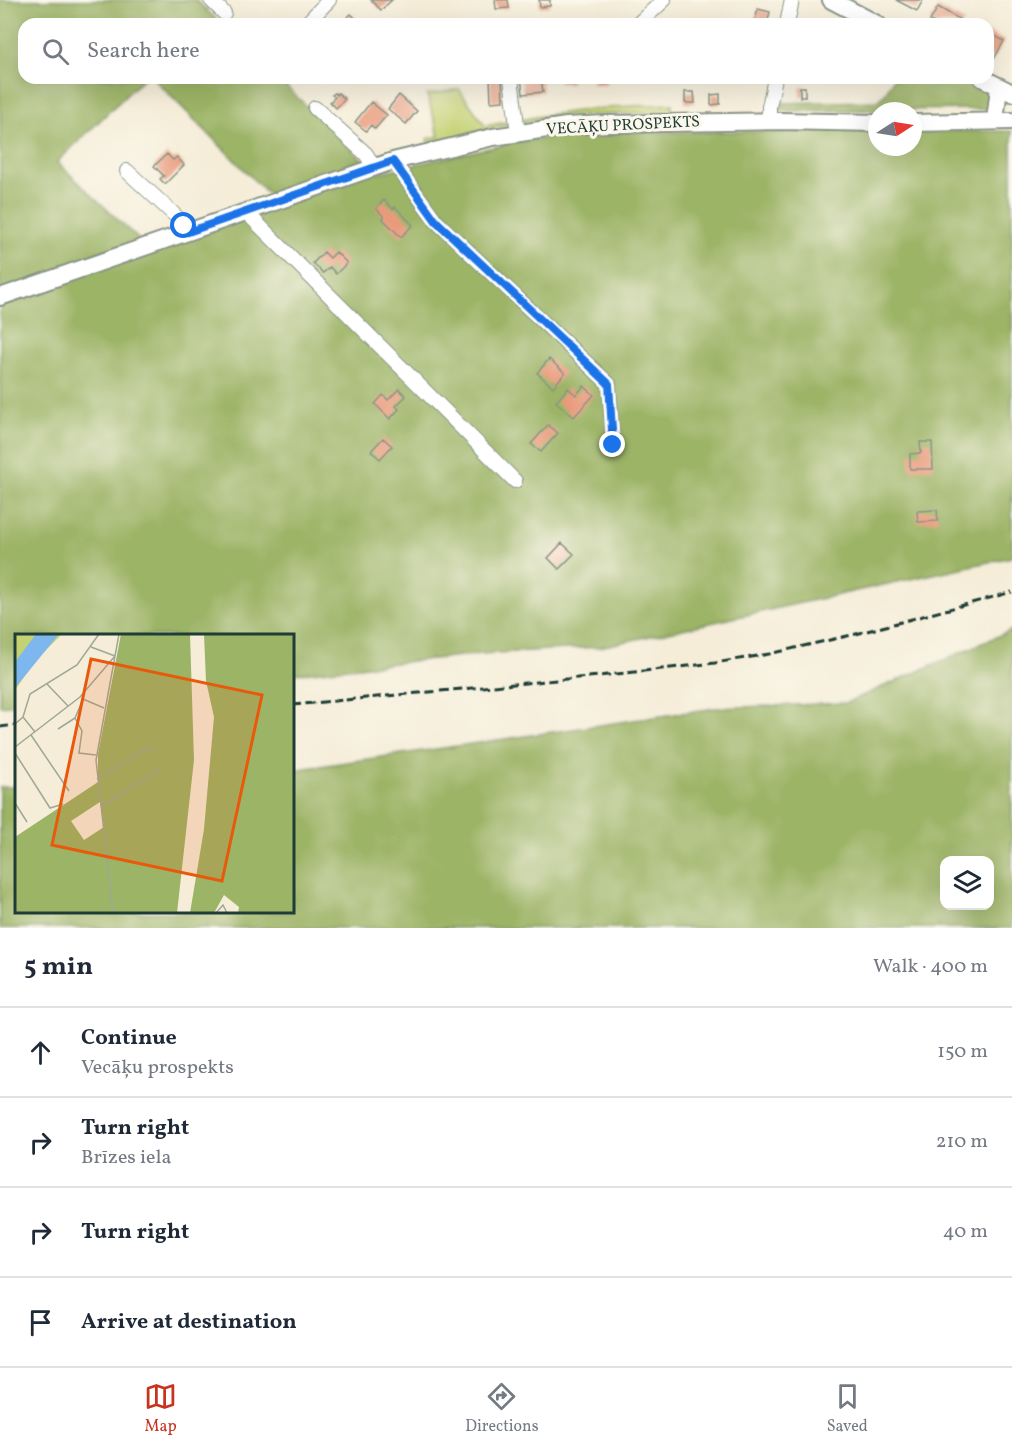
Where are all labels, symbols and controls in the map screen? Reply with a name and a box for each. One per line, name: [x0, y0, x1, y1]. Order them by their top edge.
search box: [18, 18, 994, 84]
icon: search: [39, 35, 72, 68]
text: Search here: [87, 36, 200, 67]
north arrow: [868, 102, 922, 156]
street label: VECĀĶU PROSPEKTS: [545, 111, 701, 141]
route start: [170, 212, 196, 238]
route end: [599, 431, 625, 457]
inset map: [15, 634, 294, 913]
map controls: [940, 856, 994, 910]
button: layers: [940, 856, 994, 910]
text: 5 min: [24, 949, 93, 985]
text: Walk · 400 m: [873, 953, 988, 981]
text: Continue: [81, 1023, 177, 1054]
icon: ahead: [24, 1036, 57, 1069]
text: 150 m: [937, 1038, 988, 1066]
text: Vecāķu prospekts: [81, 1054, 234, 1082]
text: Turn right: [81, 1113, 189, 1144]
icon: right: [24, 1126, 57, 1159]
text: 210 m: [936, 1128, 988, 1156]
text: Brīzes iela: [81, 1144, 171, 1172]
icon: right: [24, 1216, 57, 1249]
text: Turn right: [81, 1217, 189, 1248]
text: 40 m: [943, 1218, 988, 1246]
icon: arrive: [24, 1306, 57, 1339]
text: Arrive at destination: [81, 1307, 297, 1338]
tab: Map: [144, 1380, 177, 1438]
tab: Directions: [465, 1380, 539, 1438]
tab: Saved: [827, 1380, 868, 1438]

